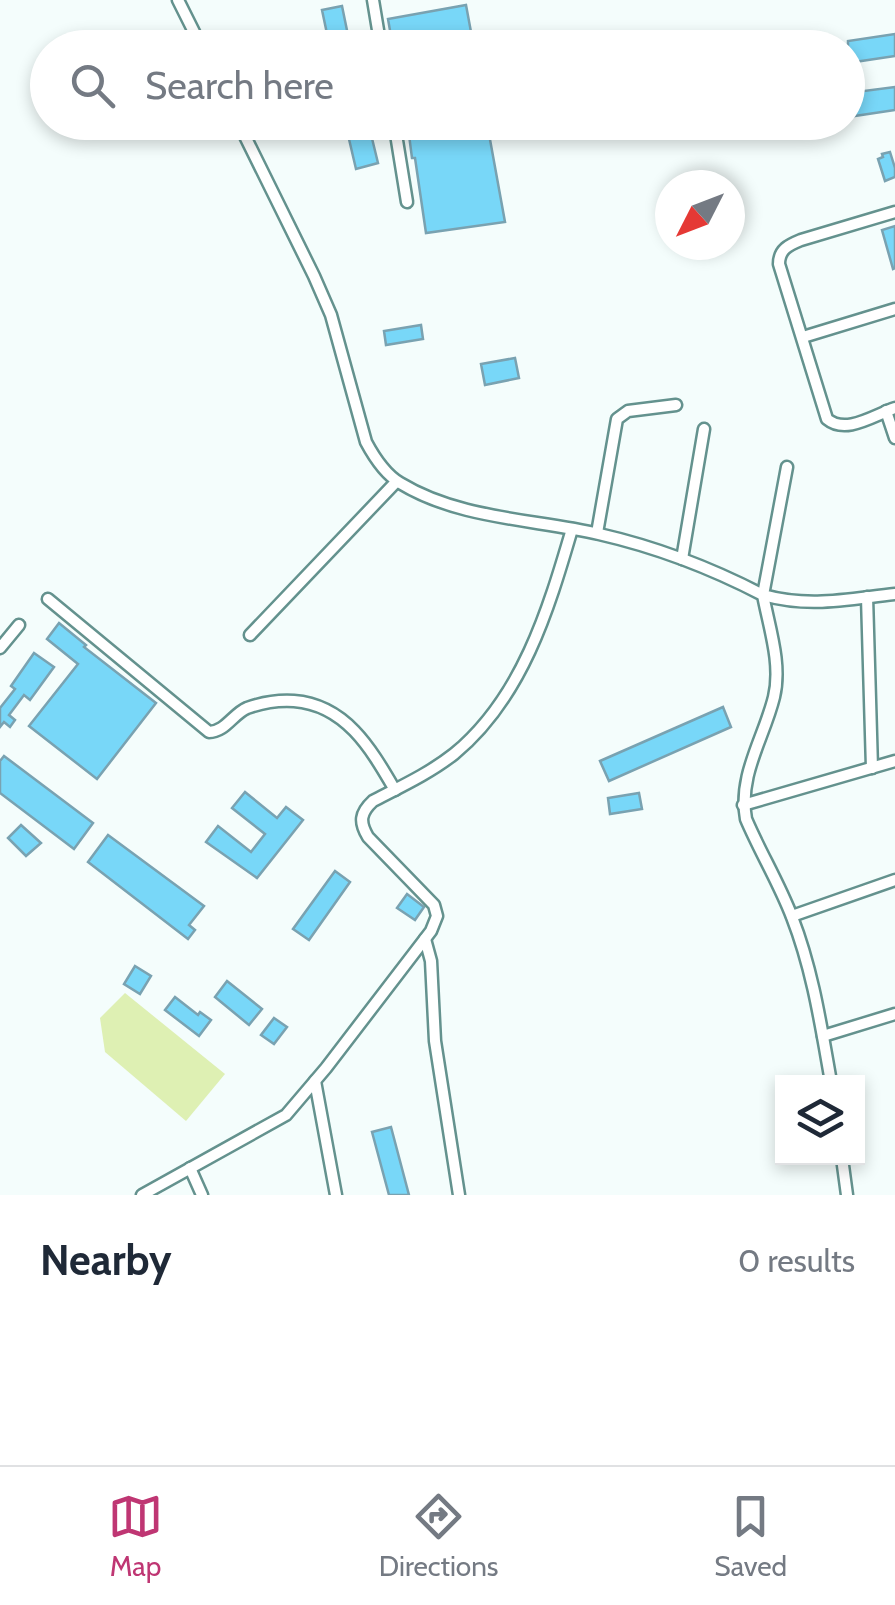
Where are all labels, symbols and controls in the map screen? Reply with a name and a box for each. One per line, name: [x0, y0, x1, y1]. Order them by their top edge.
search box: [30, 30, 865, 140]
icon: search: [65, 58, 120, 113]
text: Search here: [145, 62, 334, 109]
north arrow: [655, 170, 745, 260]
map controls: [775, 1075, 865, 1165]
button: layers: [775, 1075, 865, 1165]
text: Nearby: [40, 1234, 172, 1286]
text: 0 results: [738, 1241, 855, 1280]
tab: Map: [108, 1489, 163, 1583]
tab: Directions: [379, 1489, 498, 1583]
tab: Saved: [714, 1489, 787, 1583]

